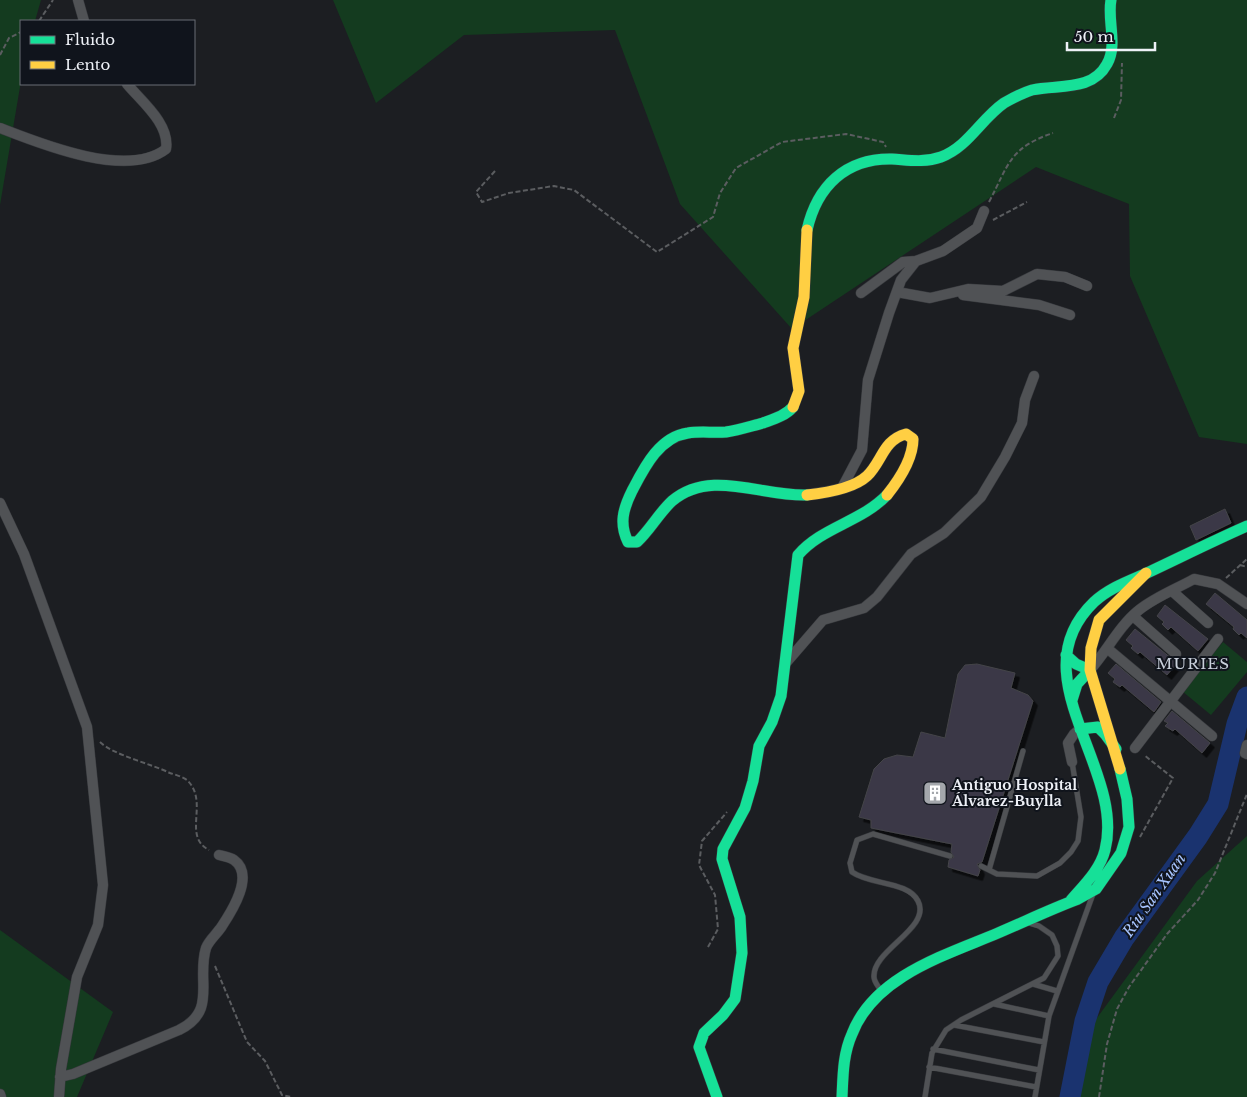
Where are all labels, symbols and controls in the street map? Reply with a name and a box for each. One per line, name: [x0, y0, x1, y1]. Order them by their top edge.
legend: [20, 20, 195, 85]
scale bar: [1067, 20, 1154, 52]
text: 50 m: [1074, 27, 1114, 46]
text: Fluido: [65, 30, 115, 49]
text: Lento: [65, 55, 111, 74]
district label: MURIES: [1156, 654, 1230, 673]
place label: Antiguo Hospital Álvarez-Buylla: [951, 776, 1077, 810]
building icon: Antiguo Hospital Álvarez-Buylla: [922, 780, 948, 806]
water label: Ríu San Xuan: [1118, 850, 1190, 941]

